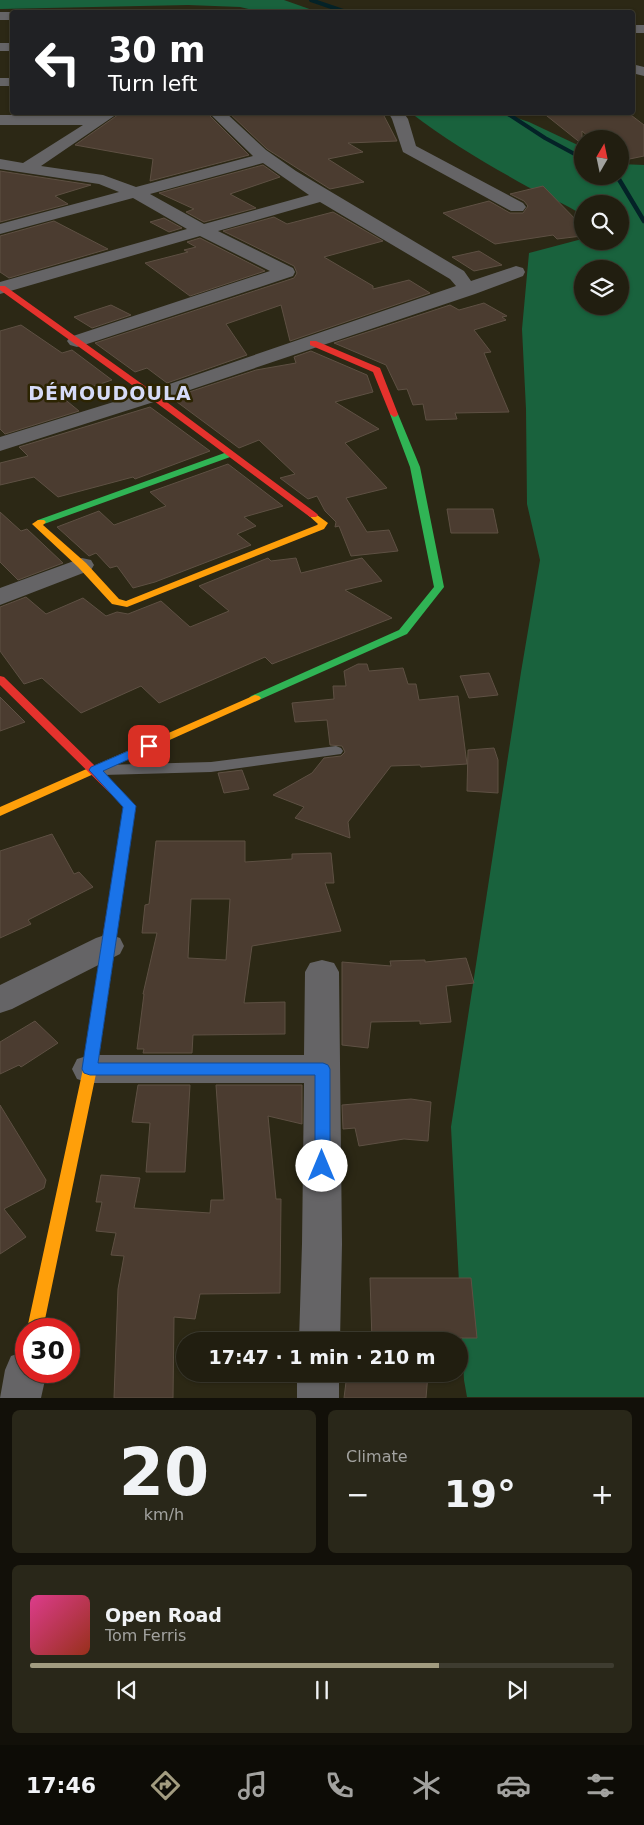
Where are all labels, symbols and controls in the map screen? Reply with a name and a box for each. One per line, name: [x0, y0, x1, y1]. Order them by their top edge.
icon: left: [25, 30, 90, 95]
text: 30 m: [108, 30, 205, 70]
text: Turn left: [108, 71, 197, 96]
north arrow: [574, 130, 629, 185]
map controls: [574, 130, 629, 315]
button: search: [574, 195, 629, 250]
button: layers: [574, 260, 629, 315]
district label: DÉMOUDOULA: [28, 382, 192, 404]
pin: [128, 725, 170, 767]
icon: arrive: [135, 732, 163, 760]
position arrow: [295, 1139, 347, 1191]
speed limit sign: 30: [15, 1318, 80, 1383]
text: 17:47 · 1 min · 210 m: [208, 1346, 436, 1368]
text: 20: [119, 1435, 209, 1510]
text: Climate: [346, 1447, 408, 1466]
text: 19°: [444, 1472, 516, 1516]
text: −: [346, 1478, 369, 1511]
text: +: [591, 1478, 614, 1511]
text: km/h: [144, 1505, 184, 1524]
text: Open Road: [105, 1604, 222, 1626]
text: Tom Ferris: [105, 1626, 186, 1645]
icon: previous: [113, 1676, 141, 1704]
icon: pause: [308, 1676, 336, 1704]
icon: next: [503, 1676, 531, 1704]
icon: directions: [148, 1768, 183, 1803]
icon: music: [235, 1768, 270, 1803]
icon: phone: [322, 1768, 357, 1803]
icon: climate: [409, 1768, 444, 1803]
icon: car: [496, 1768, 531, 1803]
icon: filters: [583, 1768, 618, 1803]
text: 17:46: [26, 1773, 96, 1798]

